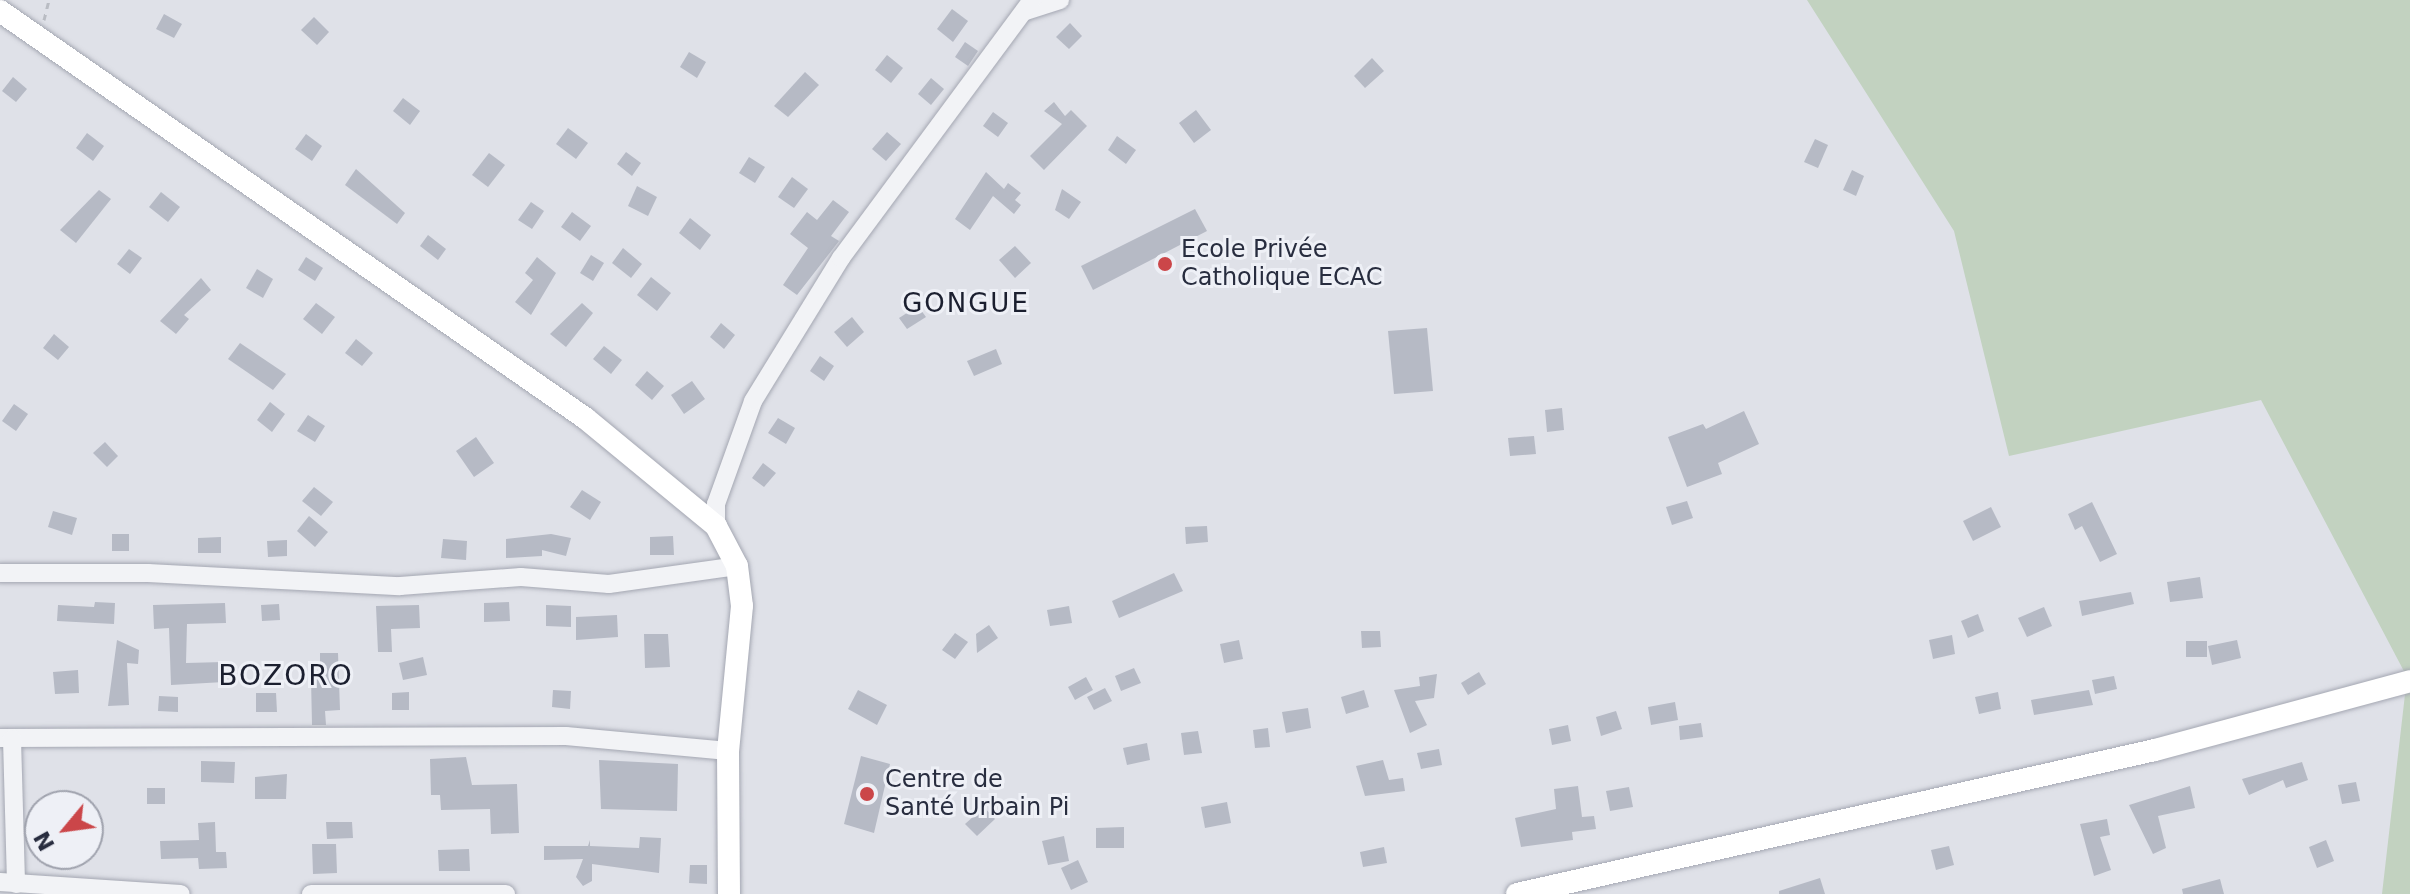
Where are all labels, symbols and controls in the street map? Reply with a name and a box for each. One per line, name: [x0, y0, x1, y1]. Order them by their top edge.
place label: Ecole Privée Catholique ECAC: [1181, 236, 1383, 292]
marker: Ecole Privée Catholique ECAC: [1156, 255, 1174, 273]
district label: GONGUE: [902, 288, 1030, 320]
district label: BOZORO: [218, 659, 354, 693]
place label: Centre de Santé Urbain Pi: [885, 766, 1069, 822]
marker: Centre de Santé Urbain Pi: [856, 783, 878, 805]
north arrow: [24, 790, 104, 870]
text: N: [29, 827, 60, 855]

